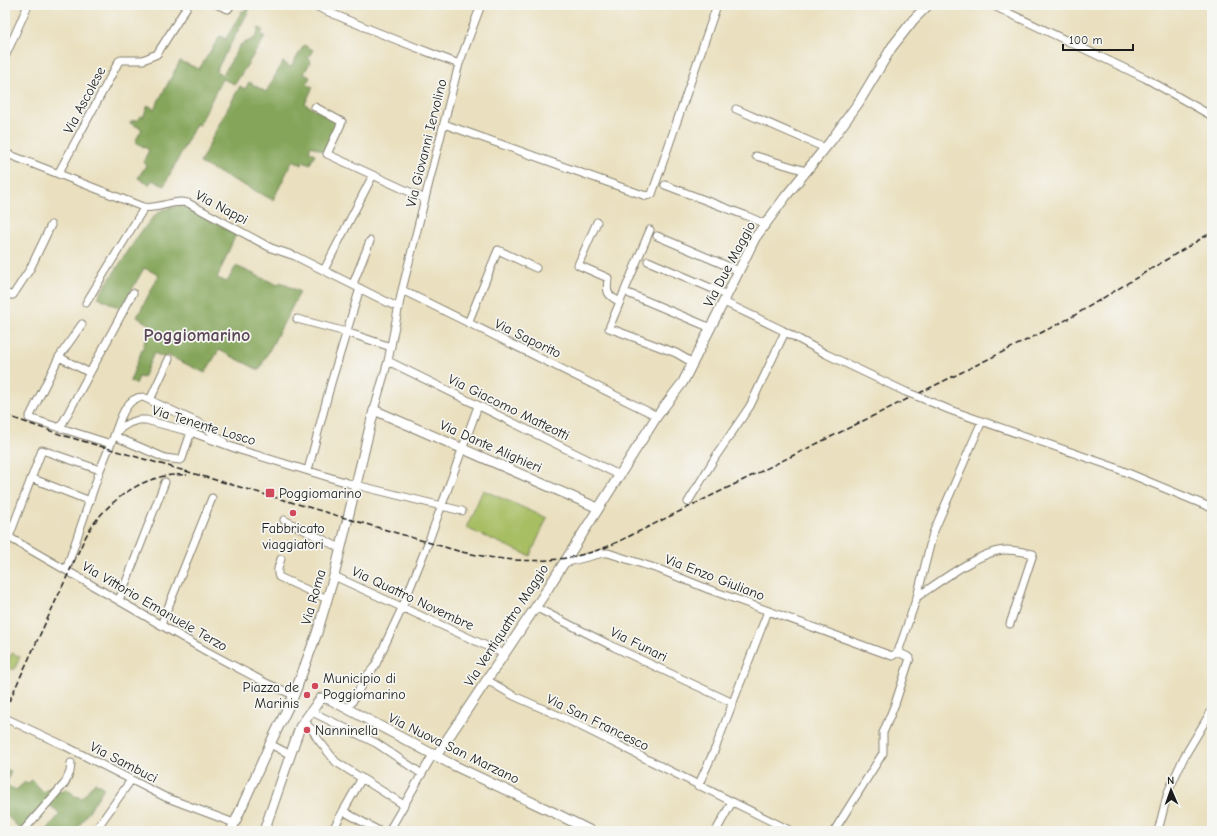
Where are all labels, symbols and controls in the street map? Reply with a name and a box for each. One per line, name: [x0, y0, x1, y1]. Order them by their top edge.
scale bar: [1063, 26, 1133, 52]
text: 100 m: [1069, 33, 1102, 47]
street label: Via Ascolese: [60, 64, 109, 137]
street label: Via Giovanni Iervolino: [402, 77, 451, 209]
street label: Via Nappi: [193, 187, 251, 228]
street label: Via Due Maggio: [700, 218, 759, 310]
street label: Via Saporito: [492, 315, 564, 362]
district label: Poggiomarino: [144, 325, 250, 346]
street label: Via Giacomo Matteotti: [445, 371, 572, 444]
street label: Via Tenente Losco: [150, 402, 258, 449]
street label: Via Dante Alighieri: [437, 416, 544, 477]
place label: Poggiomarino: [279, 485, 362, 502]
marker: Poggiomarino: [264, 487, 276, 499]
marker: Fabbricato viaggiatori: [288, 508, 298, 518]
place label: Fabbricato viaggiatori: [261, 520, 325, 553]
street label: Via Enzo Giuliano: [662, 551, 767, 604]
street label: Via Vittorio Emanuele Terzo: [79, 558, 230, 655]
street label: Via Ventiquattro Maggio: [460, 561, 552, 690]
street label: Via Quattro Novembre: [349, 563, 477, 634]
street label: Via Roma: [297, 567, 330, 627]
street label: Via Funari: [607, 623, 670, 666]
place label: Municipio di Poggiomarino: [323, 670, 406, 703]
place label: Piazza de Marinis: [243, 679, 299, 712]
marker: Municipio di Poggiomarino: [310, 681, 320, 691]
marker: Piazza de Marinis: [302, 690, 312, 700]
street label: Via San Francesco: [544, 690, 652, 755]
street label: Via Nuova San Marzano: [385, 709, 522, 788]
place label: Nanninella: [315, 722, 378, 739]
marker: Nanninella: [302, 725, 312, 735]
street label: Via Sambuci: [87, 738, 160, 787]
north arrow: [1151, 770, 1191, 810]
text: N: [1167, 774, 1174, 787]

